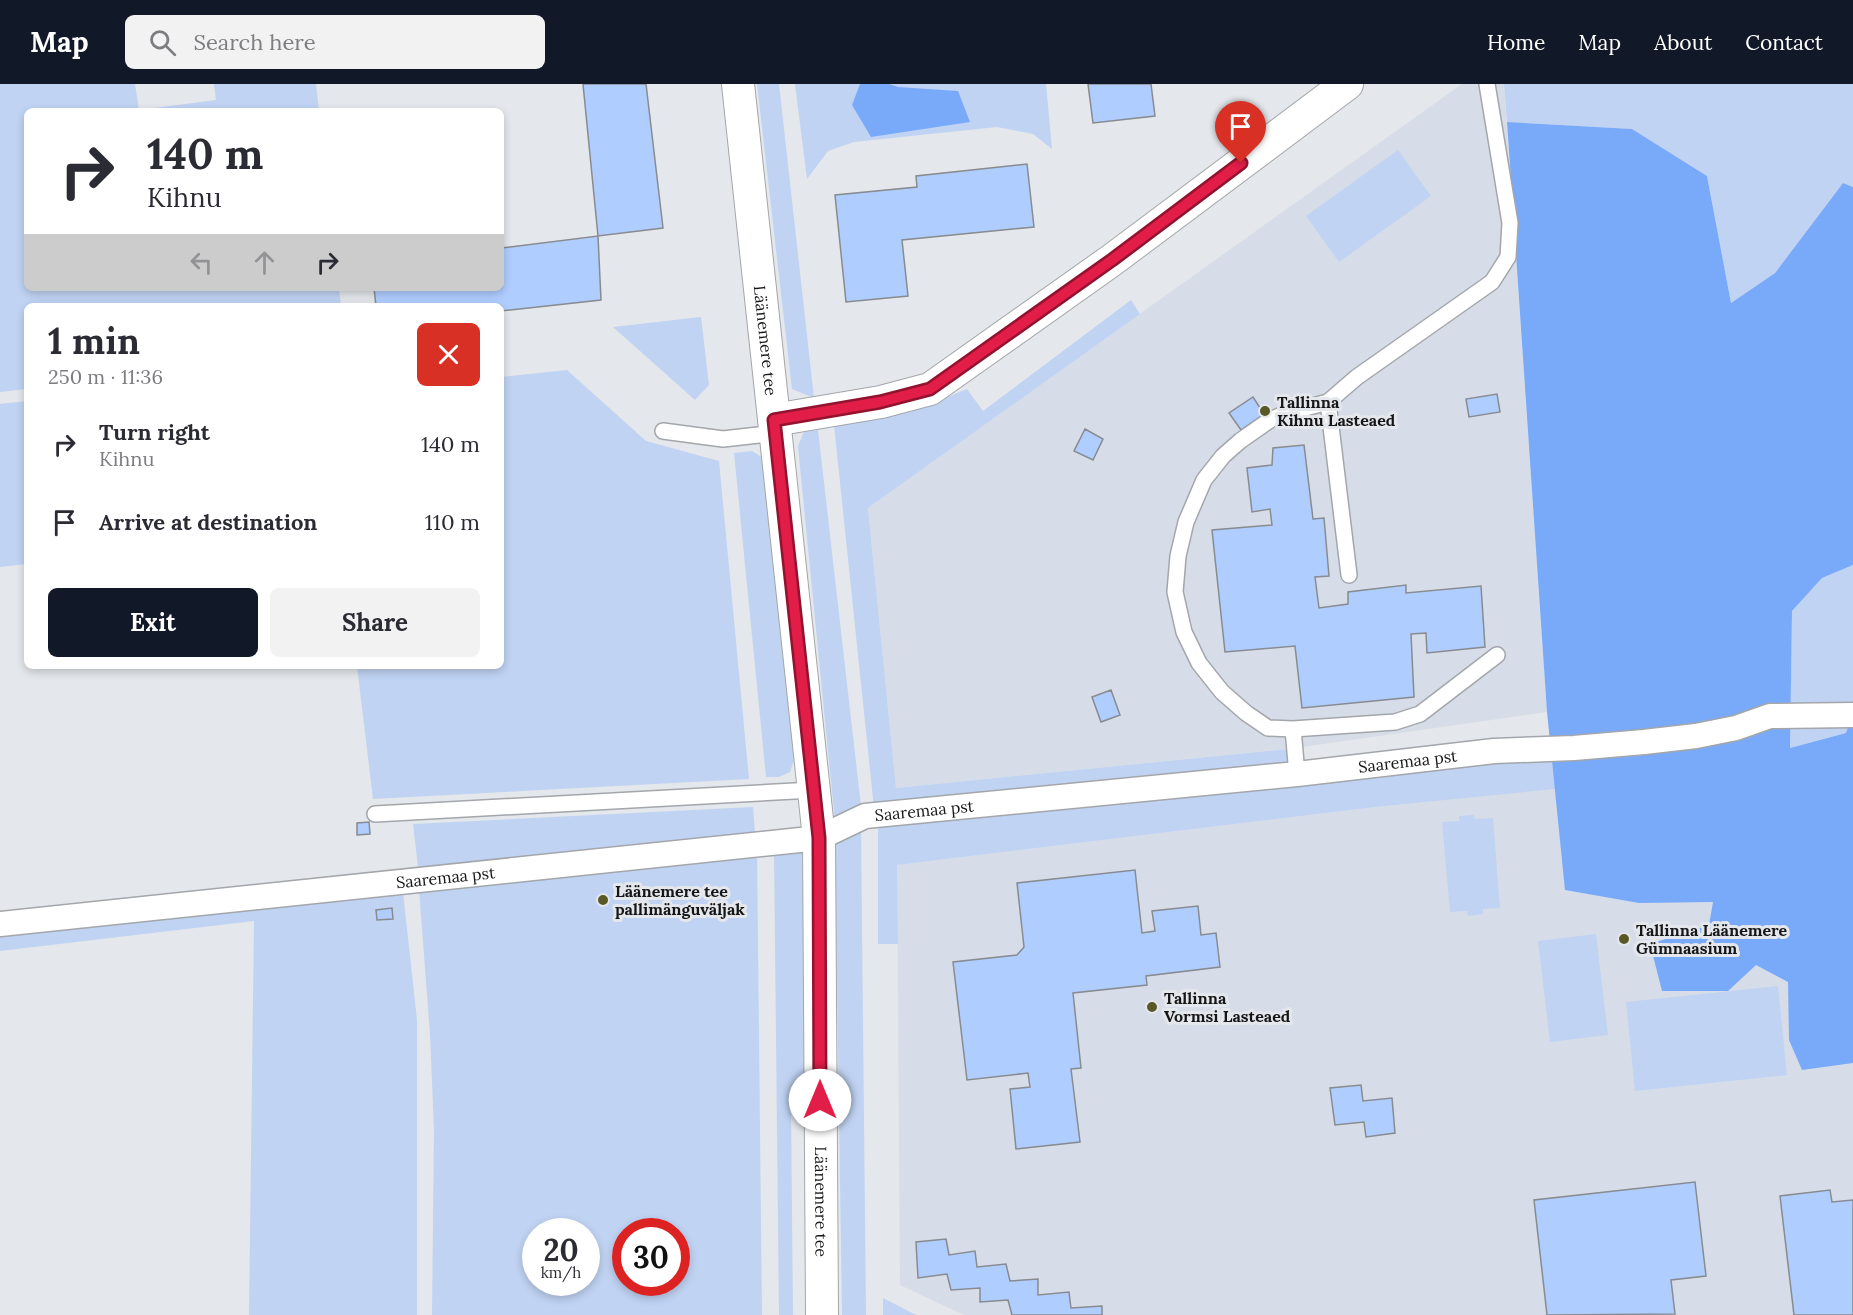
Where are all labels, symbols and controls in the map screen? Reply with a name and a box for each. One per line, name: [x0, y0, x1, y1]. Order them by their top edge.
search box: [125, 15, 545, 69]
text: Map: [30, 24, 89, 60]
icon: search: [146, 26, 179, 59]
text: Search here: [194, 28, 316, 56]
text: Home: [1487, 29, 1545, 56]
text: Map: [1578, 29, 1621, 56]
text: About: [1654, 29, 1712, 56]
text: Contact: [1745, 29, 1823, 56]
pin: [1215, 101, 1266, 163]
icon: arrive: [1224, 110, 1257, 143]
text: 140 m: [147, 127, 263, 181]
icon: right: [48, 132, 126, 210]
text: Kihnu: [147, 180, 222, 214]
icon: left: [185, 246, 218, 279]
icon: ahead: [248, 246, 281, 279]
icon: right: [311, 246, 344, 279]
street label: Läänemere tee: [750, 284, 781, 397]
text: 1 min: [48, 318, 140, 364]
button: close: [417, 323, 480, 386]
text: 250 m · 11:36: [48, 364, 163, 389]
place label: Tallinna Kihnu Lasteaed: [1277, 392, 1396, 430]
marker: Tallinna Kihnu Lasteaed: [1258, 404, 1272, 418]
text: Turn right: [99, 418, 210, 446]
icon: right: [48, 428, 81, 461]
text: 140 m: [421, 430, 480, 458]
text: Kihnu: [99, 446, 154, 471]
icon: arrive: [48, 506, 81, 539]
text: Arrive at destination: [99, 508, 317, 536]
text: 110 m: [425, 508, 480, 536]
button: Exit: [48, 588, 258, 657]
button: Share: [270, 588, 480, 657]
street label: Saaremaa pst: [1357, 745, 1459, 777]
street label: Saaremaa pst: [874, 795, 975, 825]
street label: Saaremaa pst: [395, 862, 497, 892]
place label: Läänemere tee pallimänguväljak: [615, 881, 745, 919]
marker: Läänemere tee pallimänguväljak: [596, 893, 610, 907]
place label: Tallinna Läänemere Gümnaasium: [1636, 920, 1788, 958]
marker: Tallinna Läänemere Gümnaasium: [1617, 932, 1631, 946]
place label: Tallinna Vormsi Lasteaed: [1164, 988, 1291, 1026]
marker: Tallinna Vormsi Lasteaed: [1145, 1000, 1159, 1014]
position arrow: [788, 1068, 852, 1132]
street label: Läänemere tee: [811, 1146, 832, 1257]
speed limit sign: 30: [612, 1218, 690, 1296]
text: 20: [543, 1231, 579, 1269]
text: km/h: [541, 1263, 581, 1282]

